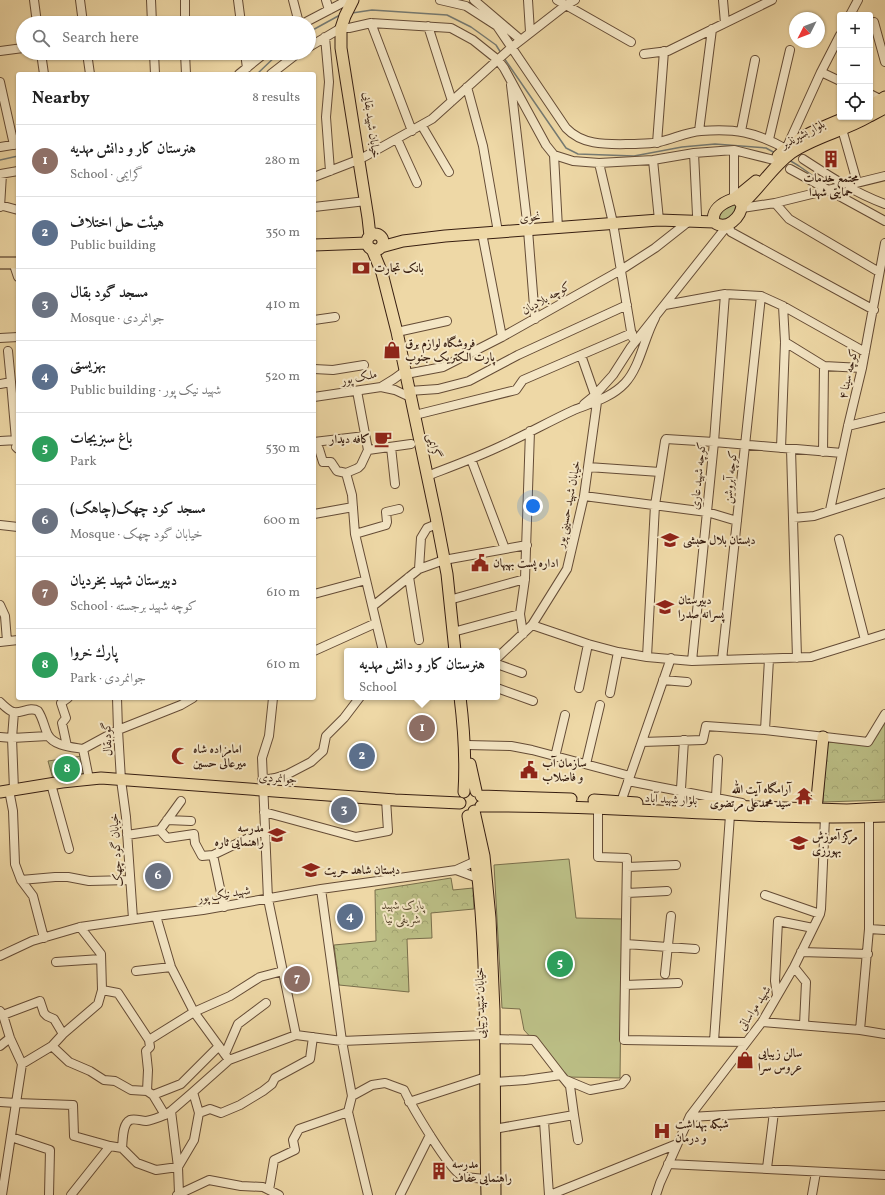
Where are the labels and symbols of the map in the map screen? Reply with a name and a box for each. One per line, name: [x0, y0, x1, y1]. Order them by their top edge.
north arrow: [789, 12, 825, 48]
street label: خیابان شهید بقایی: [358, 91, 384, 159]
street label: بلوار بشیرنذیر: [777, 117, 828, 154]
building icon: مجتمع خدمات حمایتی شهدا: [821, 149, 841, 169]
place label: مجتمع خدمات حمایتی شهدا: [803, 171, 859, 201]
street label: نحوی: [519, 209, 541, 227]
bank icon: بانک تجارت: [351, 258, 371, 278]
place label: بانک تجارت: [374, 261, 424, 277]
street label: کوچه بلادیان: [519, 278, 574, 319]
place label: فروشگاه لوازم برق پارت الکتریک جنوب: [405, 335, 495, 366]
shop icon: فروشگاه لوازم برق پارت الکتریک جنوب: [382, 340, 402, 360]
street label: کوچه سینا ۴: [835, 347, 863, 401]
street label: ملک پور: [339, 367, 379, 390]
cafe icon: کافه دیدار: [373, 429, 393, 449]
place label: کافه دیدار: [328, 432, 370, 448]
street label: گرایمی: [423, 432, 444, 460]
street label: کوچه شهید عاری: [687, 441, 711, 511]
street label: کوچه آبروشن: [719, 449, 742, 505]
street label: خیابان شهید حسینی پور: [553, 459, 585, 550]
your location: [523, 496, 543, 516]
school or university icon: دبستان بلال حبشی: [660, 530, 680, 550]
place label: دبستان بلال حبشی: [683, 533, 756, 549]
public building icon: اداره پست بهبهان: [470, 553, 490, 573]
place label: اداره پست بهبهان: [493, 556, 559, 572]
place label: دبیرستان پسرانه صدرا: [678, 593, 725, 623]
school or university icon: دبیرستان پسرانه صدرا: [655, 597, 675, 617]
pin: 1: [409, 713, 435, 743]
street label: گودبقال: [99, 721, 117, 756]
pin: 2: [349, 741, 375, 771]
place label: امامزاده شاه میرعالی حسین: [193, 742, 247, 772]
mosque icon: امامزاده شاه میرعالی حسین: [170, 746, 190, 766]
pin: 8: [54, 754, 80, 784]
place label: سازمان آب و فاضلاب: [542, 755, 587, 786]
public building icon: سازمان آب و فاضلاب: [519, 760, 539, 780]
street label: جوانمردی: [258, 770, 298, 788]
place label: آرامگاه آیت الله سید محمدعلی مرتضوی: [710, 779, 792, 813]
temple icon: آرامگاه آیت الله سید محمدعلی مرتضوی: [794, 786, 814, 806]
street label: بلوار شهید آباد: [644, 790, 698, 809]
pin: 3: [331, 795, 357, 825]
street label: خیابان گود چهک: [106, 812, 128, 887]
place label: مدرسه راهنمایی ثاره: [214, 821, 264, 851]
school or university icon: مدرسه راهنمایی ثاره: [267, 825, 287, 845]
place label: مرکز آموزش بهورزی: [812, 828, 858, 859]
school or university icon: مرکز آموزش بهورزی: [789, 833, 809, 853]
school or university icon: دبستان شاهد حریت: [301, 860, 321, 880]
pin: 6: [145, 861, 171, 891]
place label: دبستان شاهد حریت: [324, 863, 400, 879]
street label: شهید نیک پور: [196, 883, 252, 907]
park label: پارک شهید شریفی نیا: [382, 898, 426, 928]
pin: 4: [337, 902, 363, 932]
pin: 5: [547, 949, 573, 979]
pin: 7: [284, 964, 310, 994]
street label: خیابان شهید زیبایی: [472, 967, 490, 1039]
street label: شهید مواساتی: [734, 983, 775, 1034]
place label: سالن زیبایی عروس سرا: [757, 1046, 803, 1076]
shop icon: سالن زیبایی عروس سرا: [735, 1050, 755, 1070]
place label: شبکه بهداشت و درمان: [675, 1117, 729, 1147]
hospital icon: شبکه بهداشت و درمان: [652, 1121, 672, 1141]
place label: مدرسه راهنمایی عفاف: [452, 1157, 512, 1187]
building icon: مدرسه راهنمایی عفاف: [429, 1161, 449, 1181]

